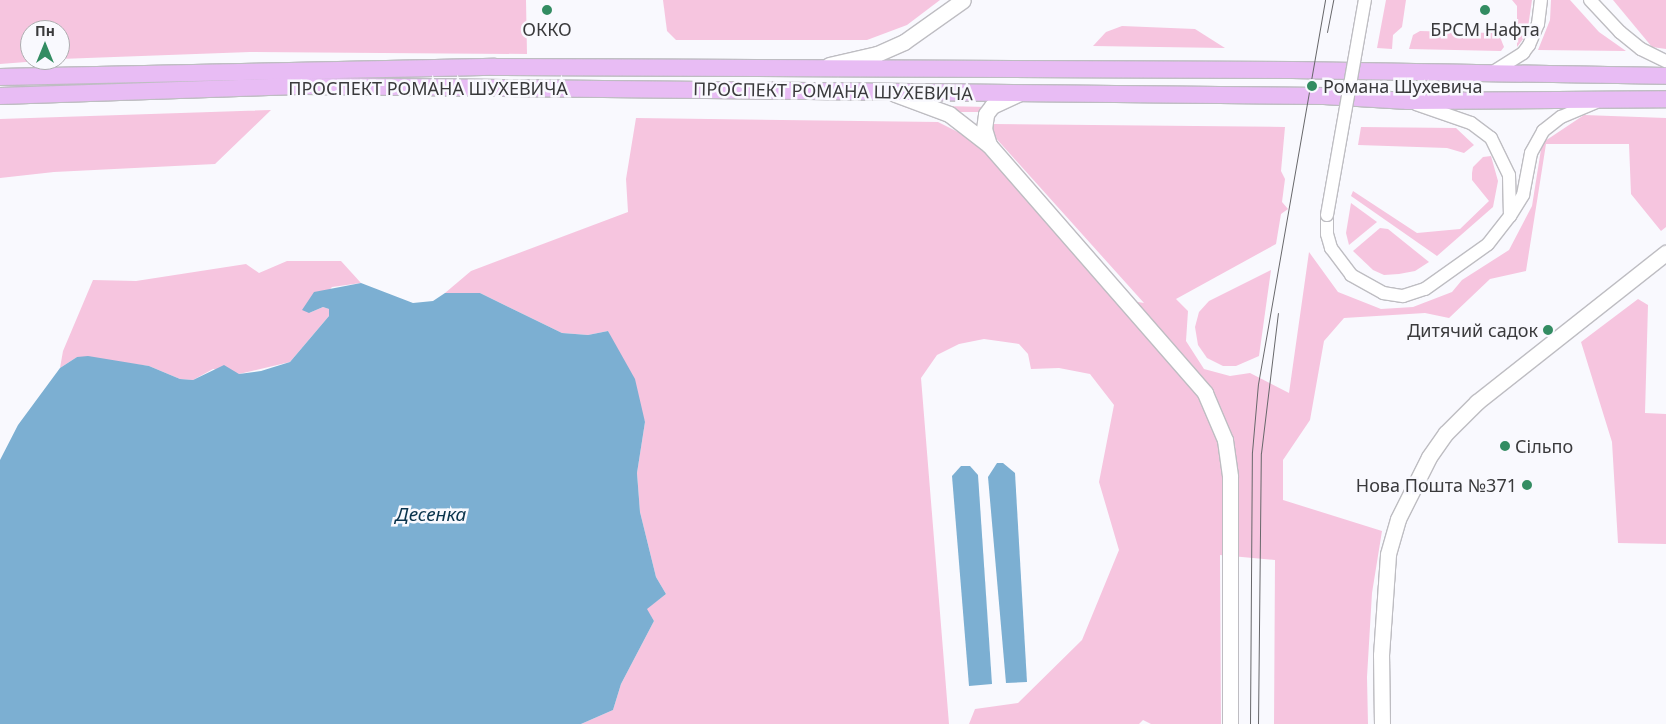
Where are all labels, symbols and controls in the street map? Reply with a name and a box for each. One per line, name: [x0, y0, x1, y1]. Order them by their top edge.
marker: ОККО: [541, 4, 553, 16]
marker: БРСМ Нафта: [1479, 4, 1491, 16]
place label: ОККО: [522, 18, 572, 40]
place label: БРСМ Нафта: [1430, 18, 1540, 40]
north arrow: [20, 20, 70, 70]
text: Пн: [35, 21, 55, 40]
place label: Романа Шухевича: [1323, 75, 1482, 97]
street label: ПРОСПЕКТ РОМАНА ШУХЕВИЧА: [288, 77, 568, 99]
street label: ПРОСПЕКТ РОМАНА ШУХЕВИЧА: [693, 78, 973, 104]
marker: Романа Шухевича: [1305, 79, 1319, 93]
place label: Дитячий садок: [1407, 319, 1538, 341]
marker: Дитячий садок: [1542, 324, 1554, 336]
place label: Сільпо: [1515, 435, 1573, 457]
marker: Сільпо: [1499, 440, 1511, 452]
place label: Нова Пошта №371: [1356, 474, 1517, 496]
marker: Нова Пошта №371: [1521, 479, 1533, 491]
water label: Десенка: [396, 504, 466, 526]

